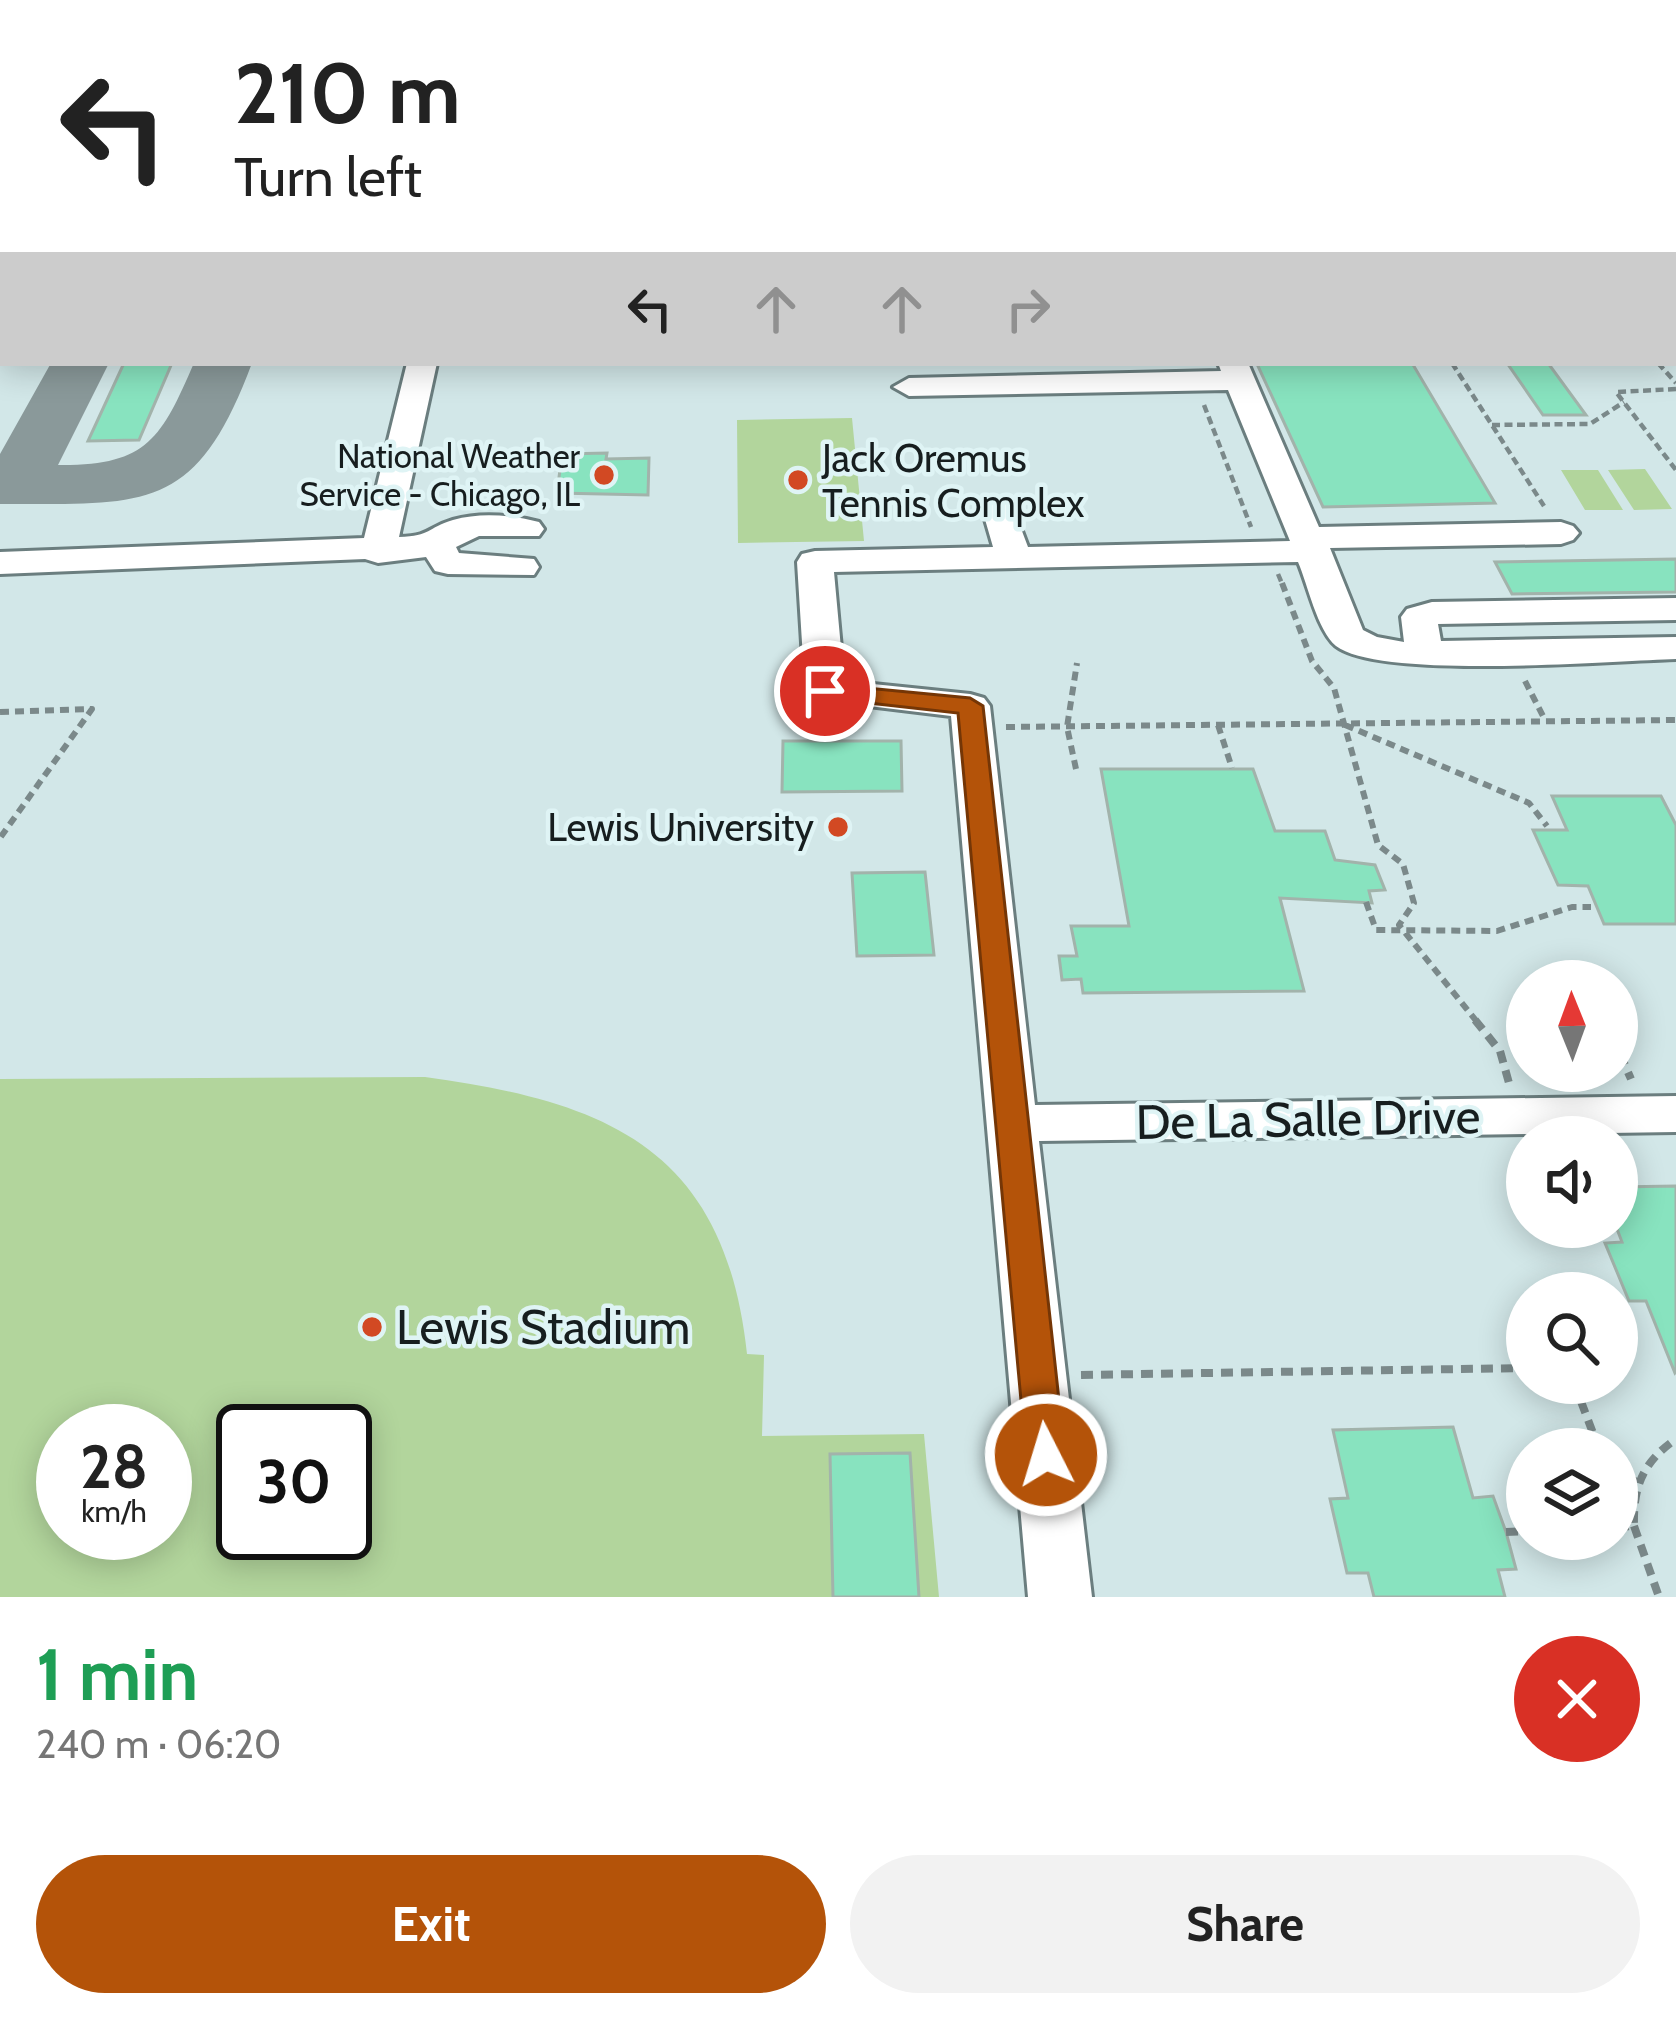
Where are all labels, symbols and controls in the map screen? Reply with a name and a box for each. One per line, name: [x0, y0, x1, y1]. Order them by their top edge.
text: 210 m: [234, 42, 461, 144]
icon: left: [36, 48, 192, 204]
text: Turn left: [234, 144, 422, 210]
icon: left: [617, 276, 683, 342]
icon: ahead: [743, 276, 809, 342]
icon: ahead: [869, 276, 935, 342]
icon: right: [995, 276, 1061, 342]
place label: Jack Oremus Tennis Complex: [821, 434, 1085, 527]
place label: National Weather Service - Chicago, IL: [300, 436, 581, 514]
marker: National Weather Service - Chicago, IL: [591, 462, 617, 488]
marker: Jack Oremus Tennis Complex: [785, 467, 811, 493]
pin: [774, 640, 876, 742]
icon: arrive: [792, 658, 858, 724]
place label: Lewis University: [547, 803, 814, 851]
marker: Lewis University: [825, 814, 851, 840]
north arrow: [1506, 960, 1638, 1092]
map controls: [1506, 960, 1638, 1560]
street label: De La Salle Drive: [1135, 1087, 1481, 1151]
button: sound: [1506, 1116, 1638, 1248]
button: search: [1506, 1272, 1638, 1404]
place label: Lewis Stadium: [396, 1298, 690, 1356]
marker: Lewis Stadium: [359, 1314, 385, 1340]
position arrow: [983, 1392, 1109, 1518]
speed limit sign: 30: [216, 1404, 372, 1560]
button: layers: [1506, 1428, 1638, 1560]
text: 28: [80, 1430, 148, 1503]
text: km/h: [81, 1493, 147, 1530]
text: 1 min: [36, 1631, 198, 1718]
button: close: [1514, 1636, 1640, 1762]
text: 240 m · 06:20: [36, 1720, 281, 1768]
button: Exit: [36, 1855, 826, 1993]
button: Share: [850, 1855, 1640, 1993]

